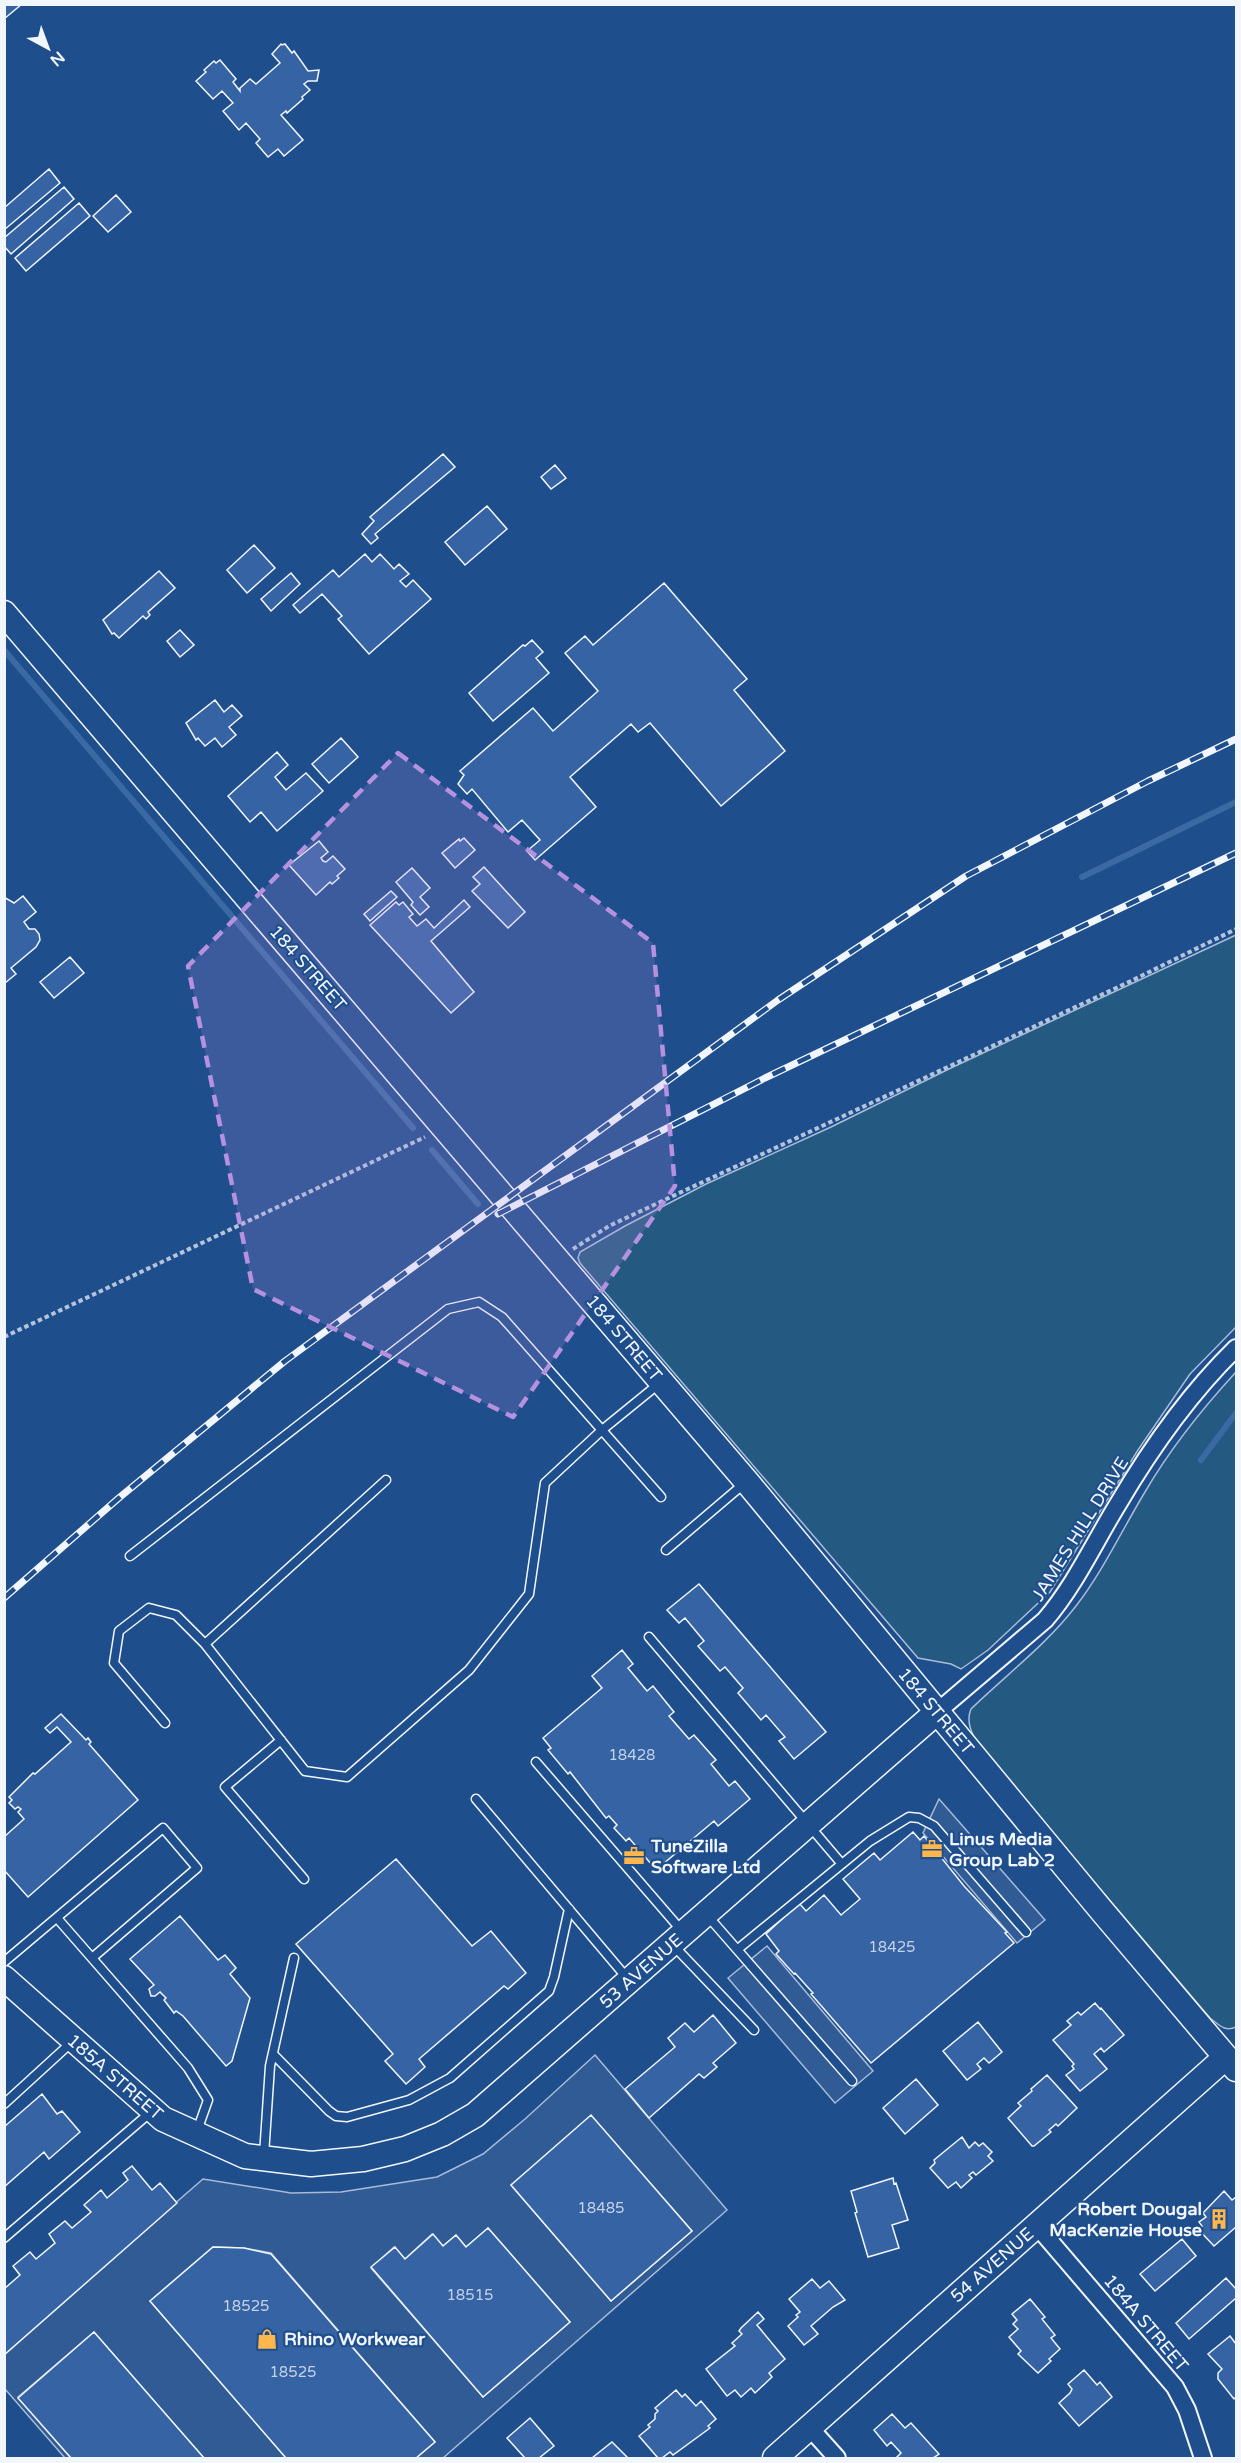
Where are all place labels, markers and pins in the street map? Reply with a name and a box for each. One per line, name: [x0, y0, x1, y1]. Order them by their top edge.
place label: Linus Media Group Lab 2: [949, 1828, 1055, 1871]
place label: TuneZilla Software Ltd: [650, 1835, 761, 1878]
office icon: Linus Media Group Lab 2: [920, 1837, 944, 1861]
office icon: TuneZilla Software Ltd: [622, 1844, 646, 1868]
place label: Robert Dougal MacKenzie House: [1049, 2198, 1202, 2241]
building icon: Robert Dougal MacKenzie House: [1207, 2207, 1231, 2231]
shop icon: Rhino Workwear: [255, 2327, 279, 2351]
place label: Rhino Workwear: [284, 2328, 426, 2350]

